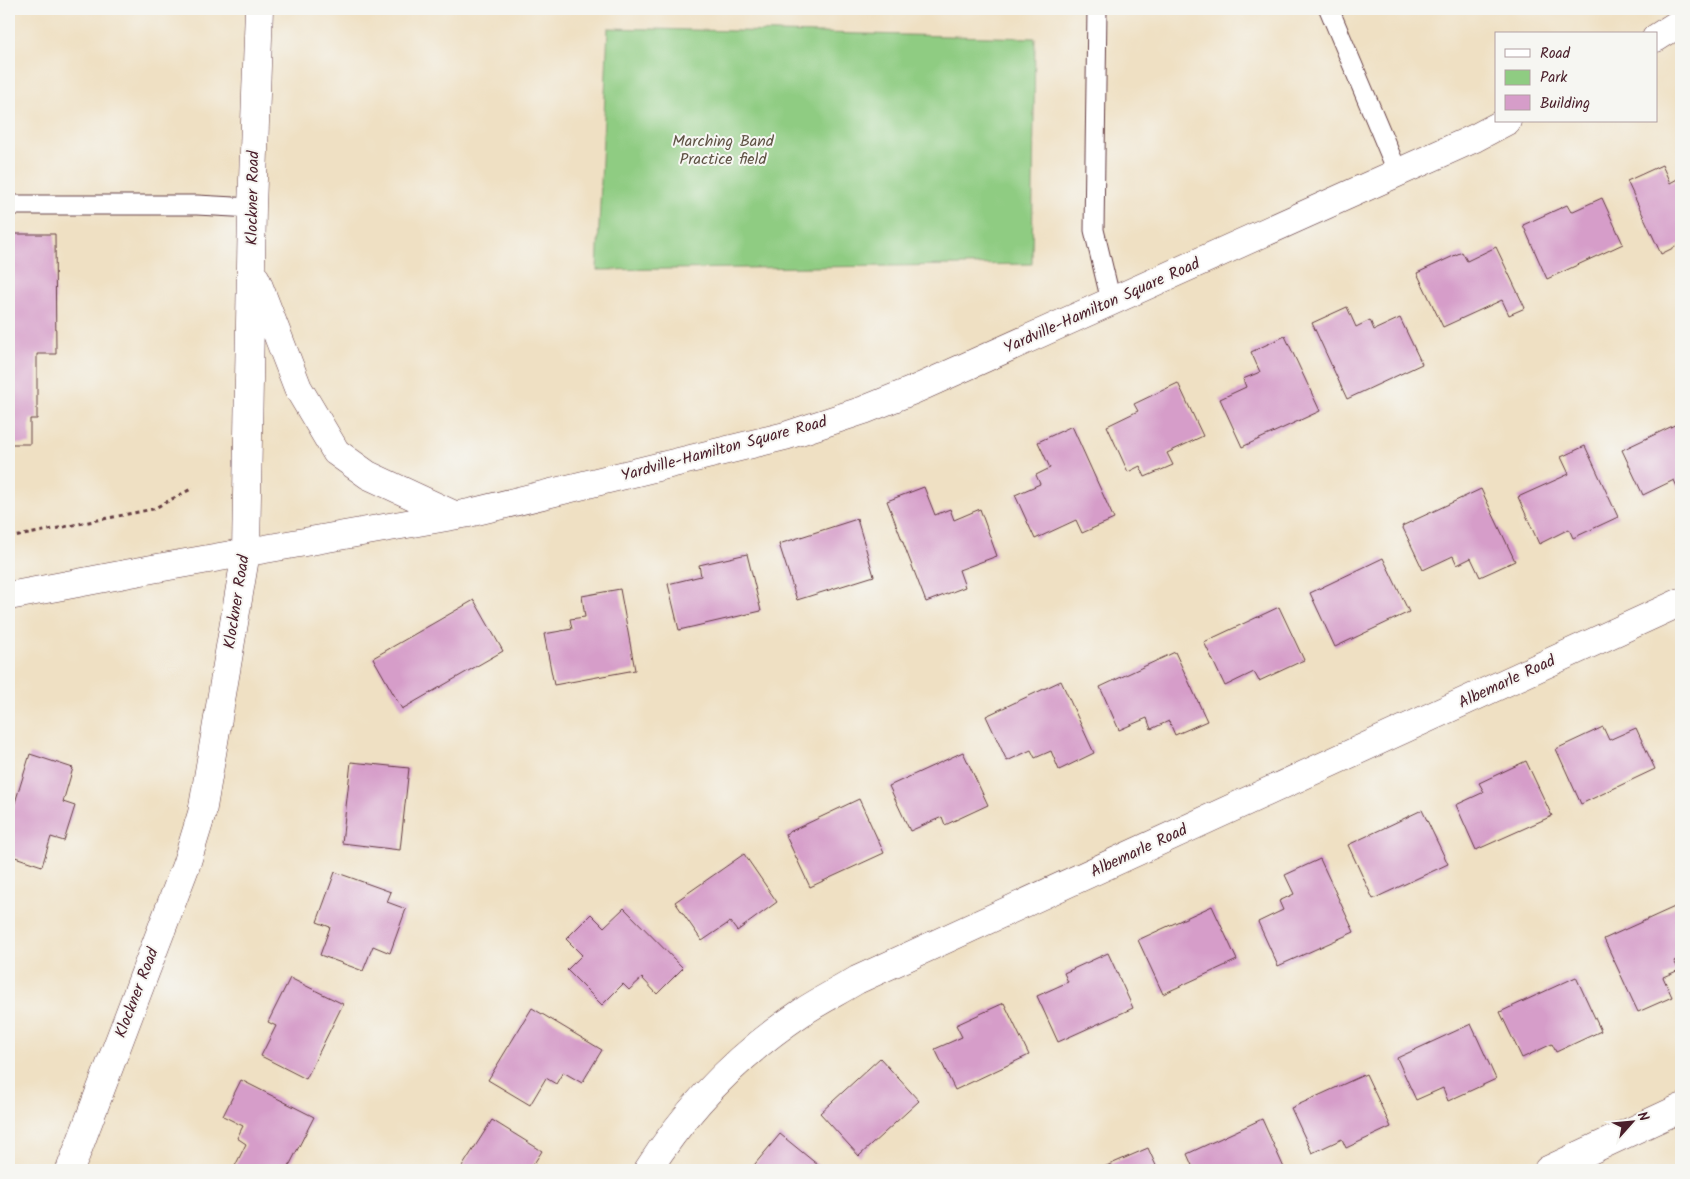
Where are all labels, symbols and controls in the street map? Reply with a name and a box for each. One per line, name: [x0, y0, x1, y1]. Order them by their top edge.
legend: [1495, 32, 1658, 122]
text: Road: [1540, 42, 1571, 66]
text: Park: [1540, 66, 1568, 90]
text: Building: [1540, 92, 1590, 116]
park label: Marching Band Practice field: [672, 129, 775, 172]
street label: Klockner Road: [240, 149, 266, 246]
street label: Yardville-Hamilton Square Road: [1000, 251, 1205, 361]
street label: Yardville-Hamilton Square Road: [618, 409, 831, 489]
street label: Klockner Road: [217, 552, 257, 651]
street label: Albemarle Road: [1454, 648, 1561, 715]
street label: Albemarle Road: [1086, 817, 1193, 884]
street label: Klockner Road: [108, 943, 166, 1042]
north arrow: [1608, 1096, 1658, 1146]
text: N: [1631, 1108, 1655, 1126]

